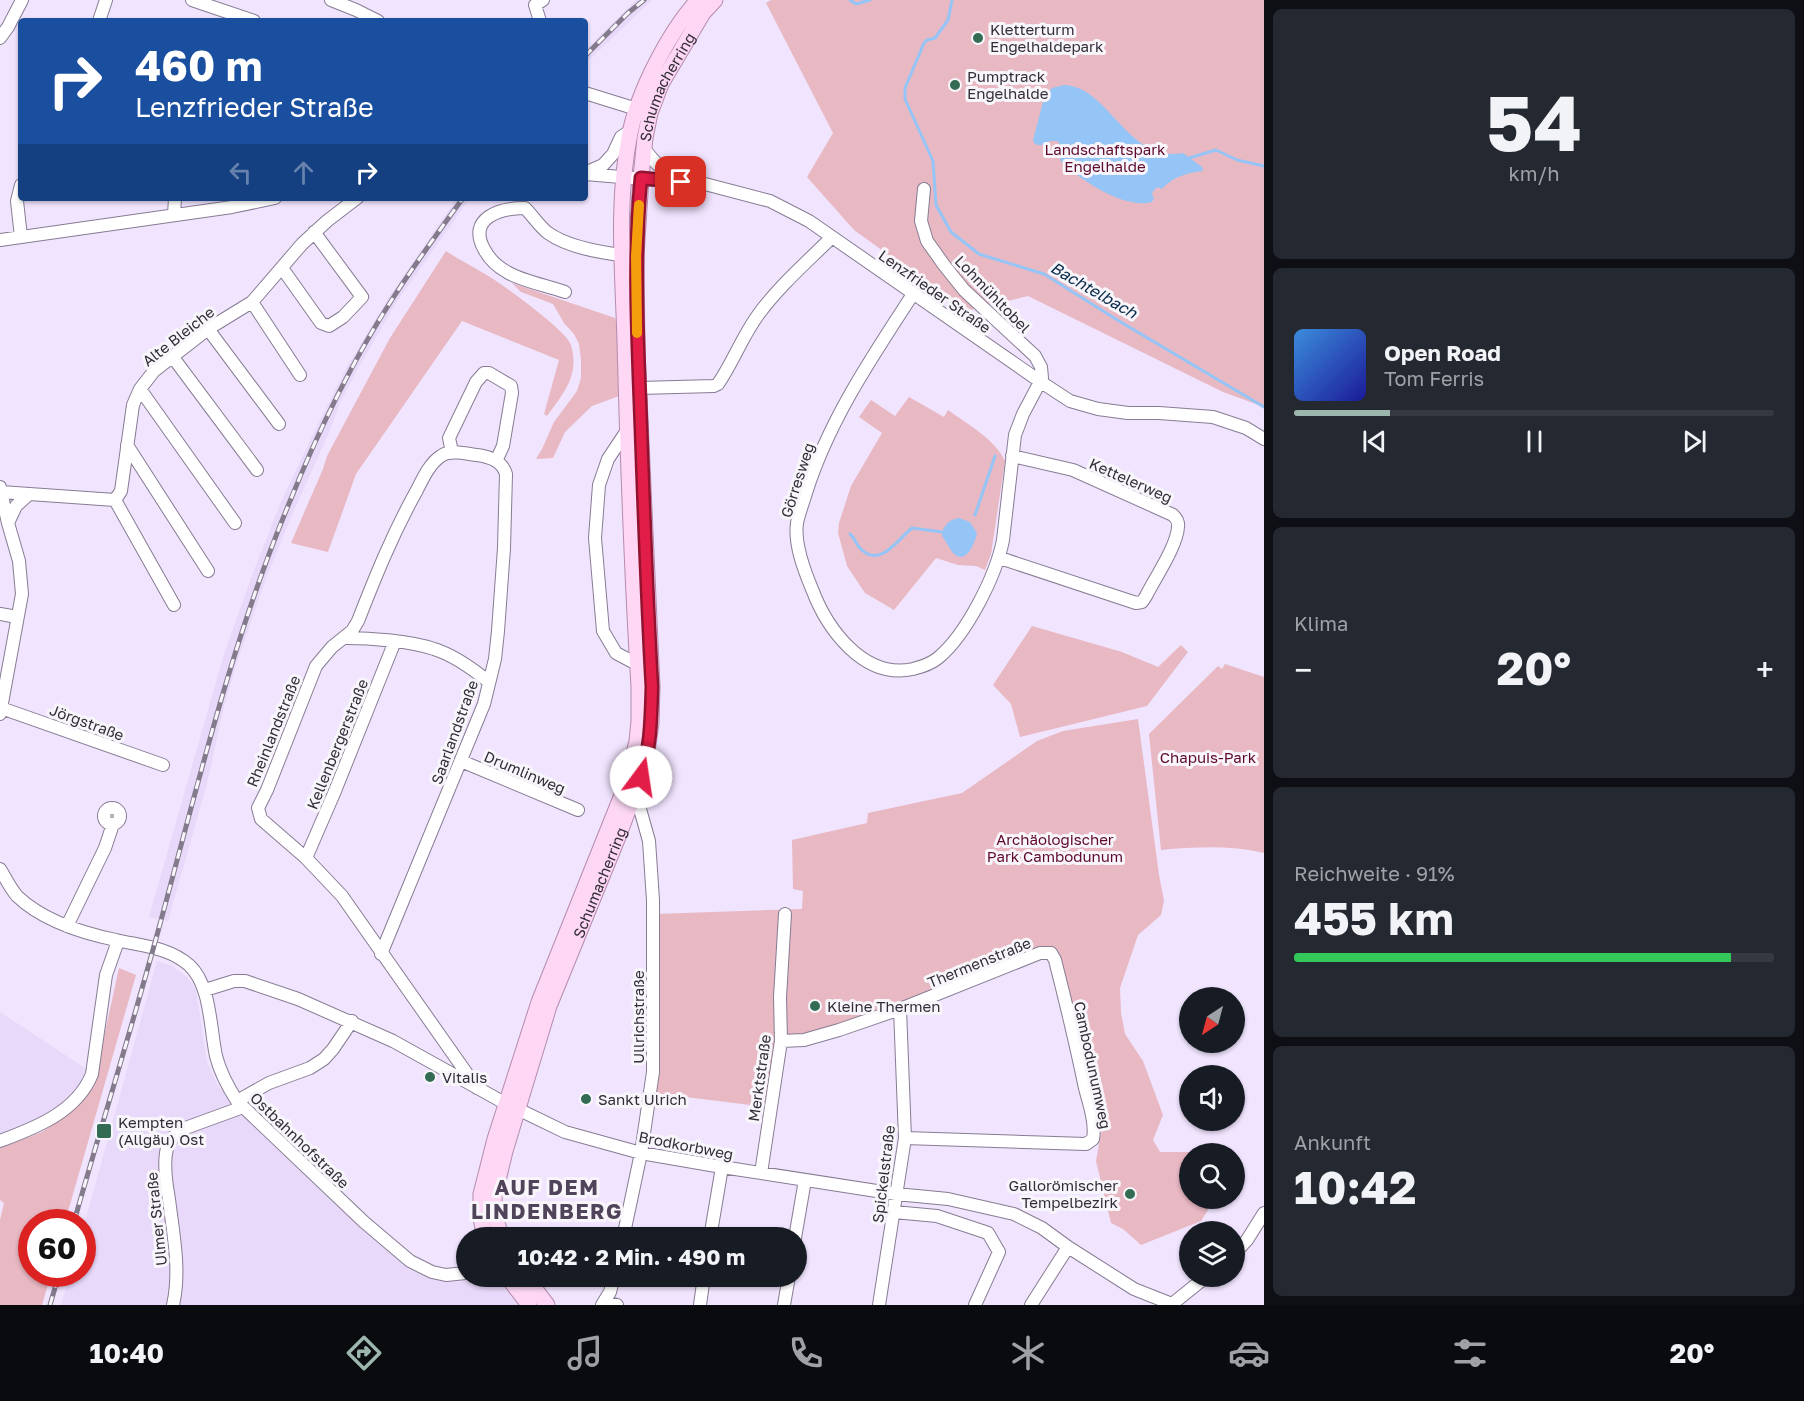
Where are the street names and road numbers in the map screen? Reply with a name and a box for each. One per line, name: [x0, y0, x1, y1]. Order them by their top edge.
street label: Schumacherring: [636, 29, 698, 143]
street label: Lenzfrieder Straße: [876, 246, 995, 337]
street label: Lohmühltobel: [952, 252, 1034, 337]
street label: Alte Bleiche: [138, 302, 218, 370]
street label: Görresweg: [776, 440, 818, 520]
street label: Kettelerweg: [1087, 454, 1175, 506]
street label: Rheinlandstraße: [242, 672, 304, 789]
street label: Kellenbergerstraße: [303, 676, 371, 812]
street label: Saarlandstraße: [427, 677, 481, 787]
street label: Jörgstraße: [47, 700, 127, 744]
street label: Drumlinweg: [482, 747, 568, 797]
street label: Schumacherring: [569, 825, 630, 941]
street label: Thermenstraße: [925, 933, 1034, 991]
street label: Ullrichstraße: [629, 970, 647, 1064]
street label: Cambodunumweg: [1071, 1000, 1115, 1130]
street label: Merktstraße: [744, 1033, 774, 1123]
street label: Ostbahnhofstraße: [247, 1088, 353, 1192]
street label: Spickelstraße: [868, 1124, 898, 1224]
street label: Brodkorbweg: [637, 1127, 735, 1163]
street label: Ulmer Straße: [142, 1171, 170, 1267]

